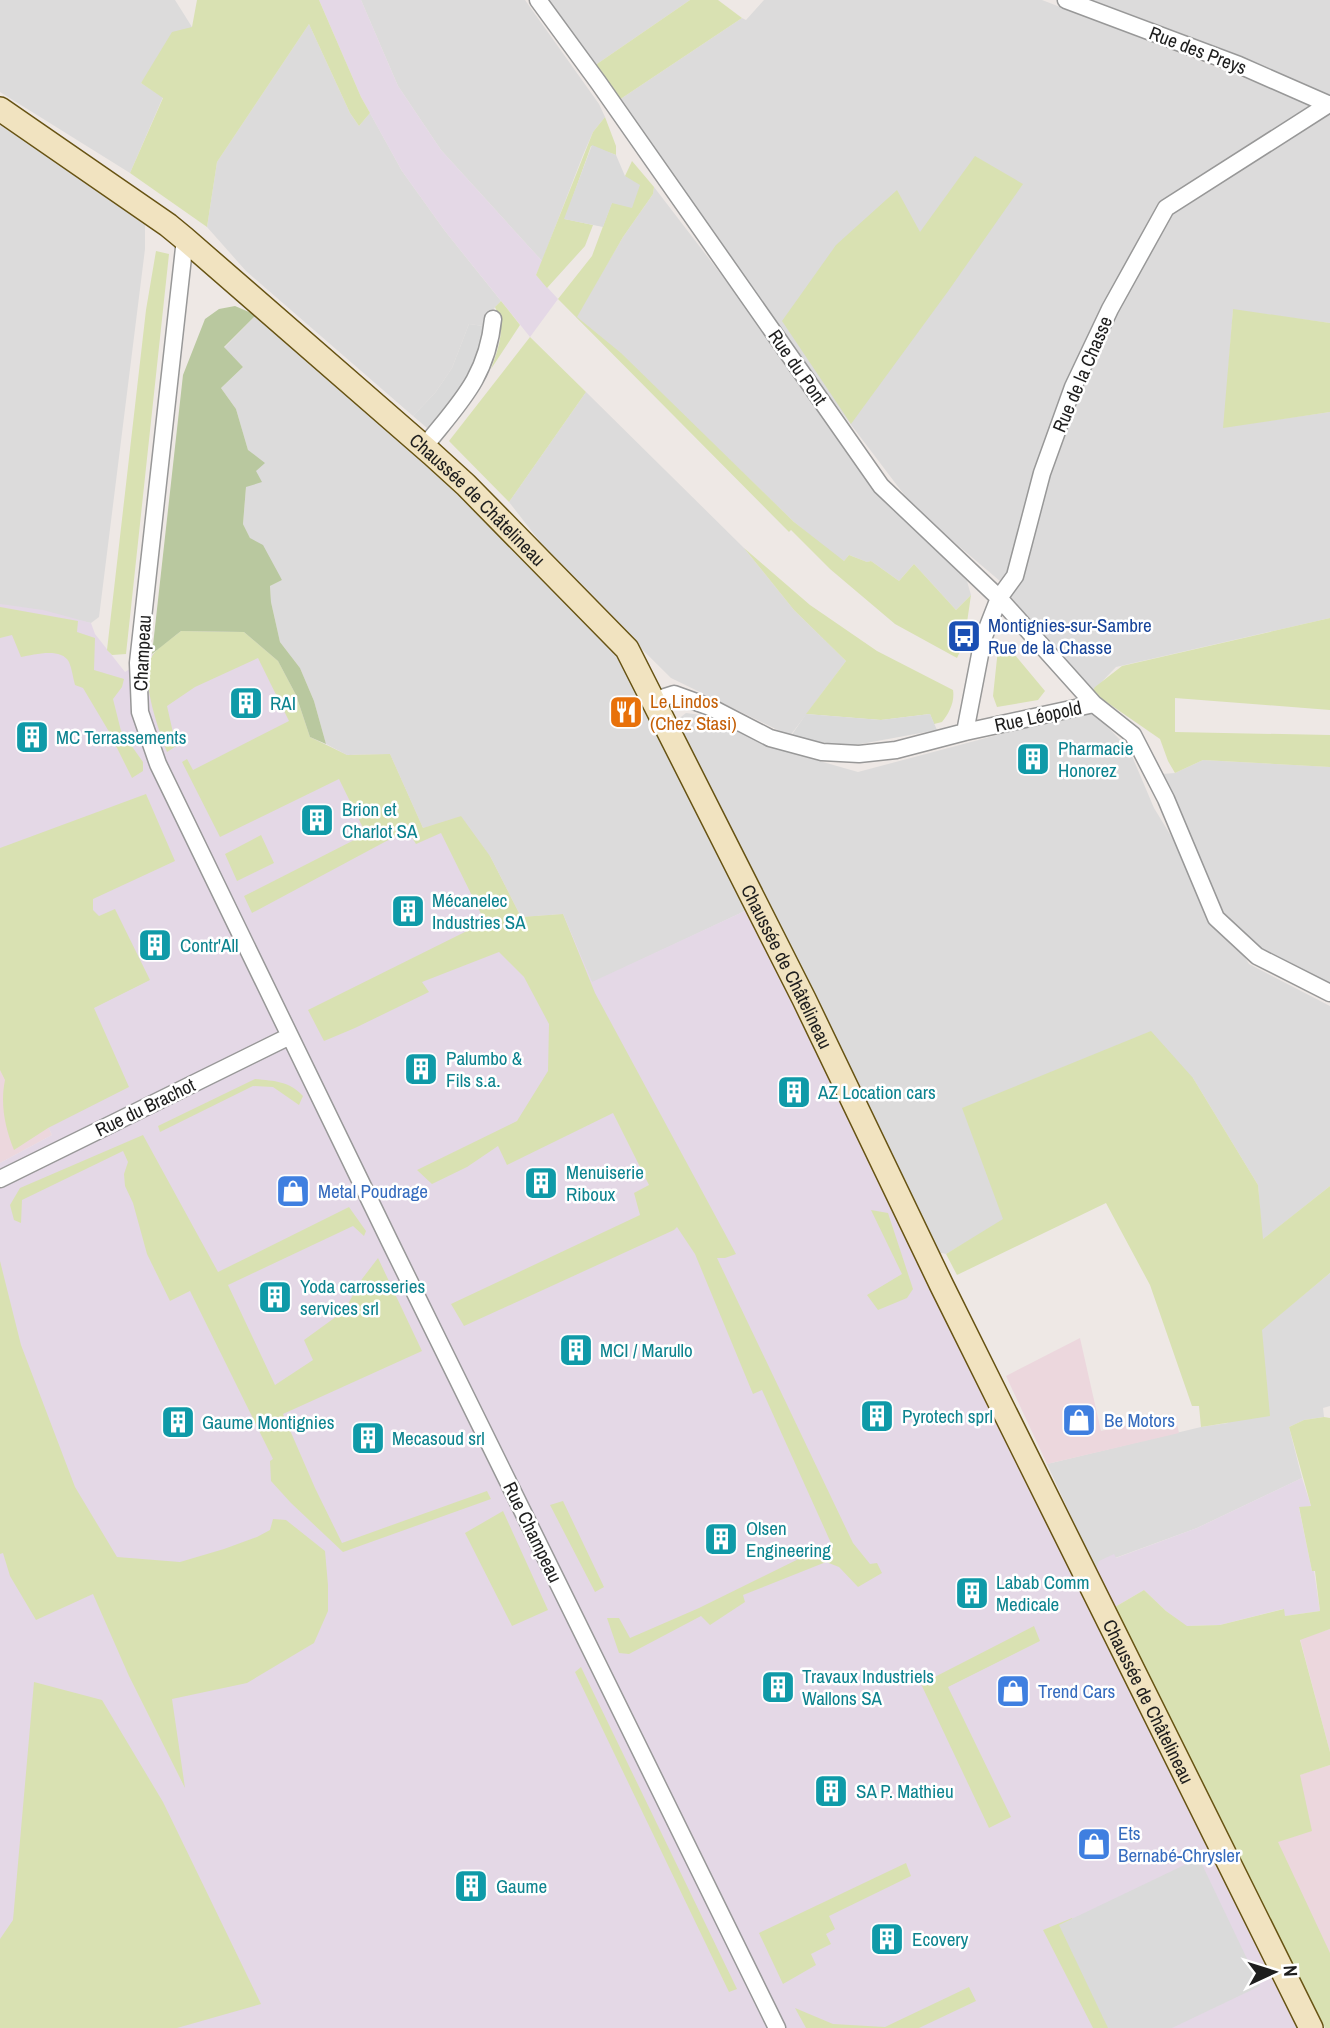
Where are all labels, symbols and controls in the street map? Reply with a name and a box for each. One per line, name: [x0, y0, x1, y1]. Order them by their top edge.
street label: Rue des Preys: [1146, 20, 1251, 81]
street label: Rue de la Chasse: [1046, 312, 1118, 436]
street label: Rue du Pont: [763, 324, 834, 410]
street label: Chaussée de Châtelineau: [404, 427, 551, 572]
place label: Montignies-sur-Sambre Rue de la Chasse: [988, 612, 1152, 660]
street label: Champeau: [127, 614, 157, 692]
bus stop icon: Montignies-sur-Sambre Rue de la Chasse: [945, 617, 983, 655]
building icon: RAI: [227, 684, 265, 722]
place label: Le Lindos (Chez Stasi): [650, 688, 737, 736]
place label: RAI: [270, 690, 296, 716]
restaurant icon: Le Lindos (Chez Stasi): [607, 693, 645, 731]
street label: Rue Léopold: [992, 694, 1084, 738]
building icon: MC Terrassements: [13, 718, 51, 756]
place label: MC Terrassements: [56, 724, 187, 750]
place label: Pharmacie Honorez: [1058, 735, 1133, 783]
building icon: Pharmacie Honorez: [1014, 740, 1052, 778]
place label: Brion et Charlot SA: [342, 796, 418, 844]
building icon: Brion et Charlot SA: [298, 801, 336, 839]
street label: Chaussée de Châtelineau: [735, 880, 839, 1053]
place label: Mécanelec Industries SA: [432, 887, 526, 935]
building icon: Mécanelec Industries SA: [389, 892, 427, 930]
building icon: Contr'All: [136, 926, 174, 964]
place label: Contr'All: [180, 932, 238, 958]
place label: Palumbo & Fils s.a.: [446, 1045, 523, 1093]
building icon: Palumbo & Fils s.a.: [402, 1050, 440, 1088]
street label: Rue du Brachot: [91, 1071, 200, 1142]
building icon: AZ Location cars: [775, 1073, 813, 1111]
place label: AZ Location cars: [817, 1079, 936, 1105]
place label: Menuiserie Riboux: [566, 1159, 644, 1207]
building icon: Menuiserie Riboux: [522, 1164, 560, 1202]
shop icon: Metal Poudrage: [274, 1172, 312, 1210]
place label: Metal Poudrage: [318, 1178, 428, 1204]
place label: Yoda carrosseries services srl: [300, 1273, 425, 1321]
building icon: Yoda carrosseries services srl: [256, 1278, 294, 1316]
building icon: MCI / Marullo: [557, 1331, 595, 1369]
place label: MCI / Marullo: [600, 1337, 693, 1363]
building icon: Pyrotech sprl: [858, 1397, 896, 1435]
shop icon: Be Motors: [1060, 1401, 1098, 1439]
building icon: Gaume Montignies: [159, 1403, 197, 1441]
place label: Pyrotech sprl: [902, 1403, 993, 1429]
place label: Be Motors: [1104, 1407, 1175, 1433]
place label: Gaume Montignies: [202, 1409, 335, 1435]
building icon: Mecasoud srl: [349, 1419, 387, 1457]
place label: Mecasoud srl: [392, 1425, 485, 1451]
street label: Rue Champeau: [497, 1477, 569, 1587]
place label: Olsen Engineering: [746, 1515, 831, 1563]
building icon: Olsen Engineering: [702, 1520, 740, 1558]
place label: Labab Comm Medicale: [996, 1569, 1090, 1617]
building icon: Labab Comm Medicale: [953, 1574, 991, 1612]
street label: Chaussée de Châtelineau: [1097, 1615, 1200, 1788]
place label: Travaux Industriels Wallons SA: [802, 1663, 934, 1711]
building icon: Travaux Industriels Wallons SA: [759, 1668, 797, 1706]
shop icon: Trend Cars: [994, 1672, 1032, 1710]
place label: Trend Cars: [1038, 1678, 1116, 1704]
building icon: SA P. Mathieu: [812, 1772, 850, 1810]
place label: SA P. Mathieu: [856, 1778, 954, 1804]
place label: Ets Bernabé-Chrysler: [1118, 1820, 1241, 1868]
shop icon: Ets Bernabé-Chrysler: [1075, 1825, 1113, 1863]
building icon: Gaume: [452, 1867, 490, 1905]
place label: Gaume: [496, 1873, 547, 1899]
building icon: Ecovery: [868, 1920, 906, 1958]
place label: Ecovery: [912, 1926, 968, 1952]
north arrow: [1239, 1937, 1309, 2007]
text: N: [1278, 1964, 1304, 1977]

